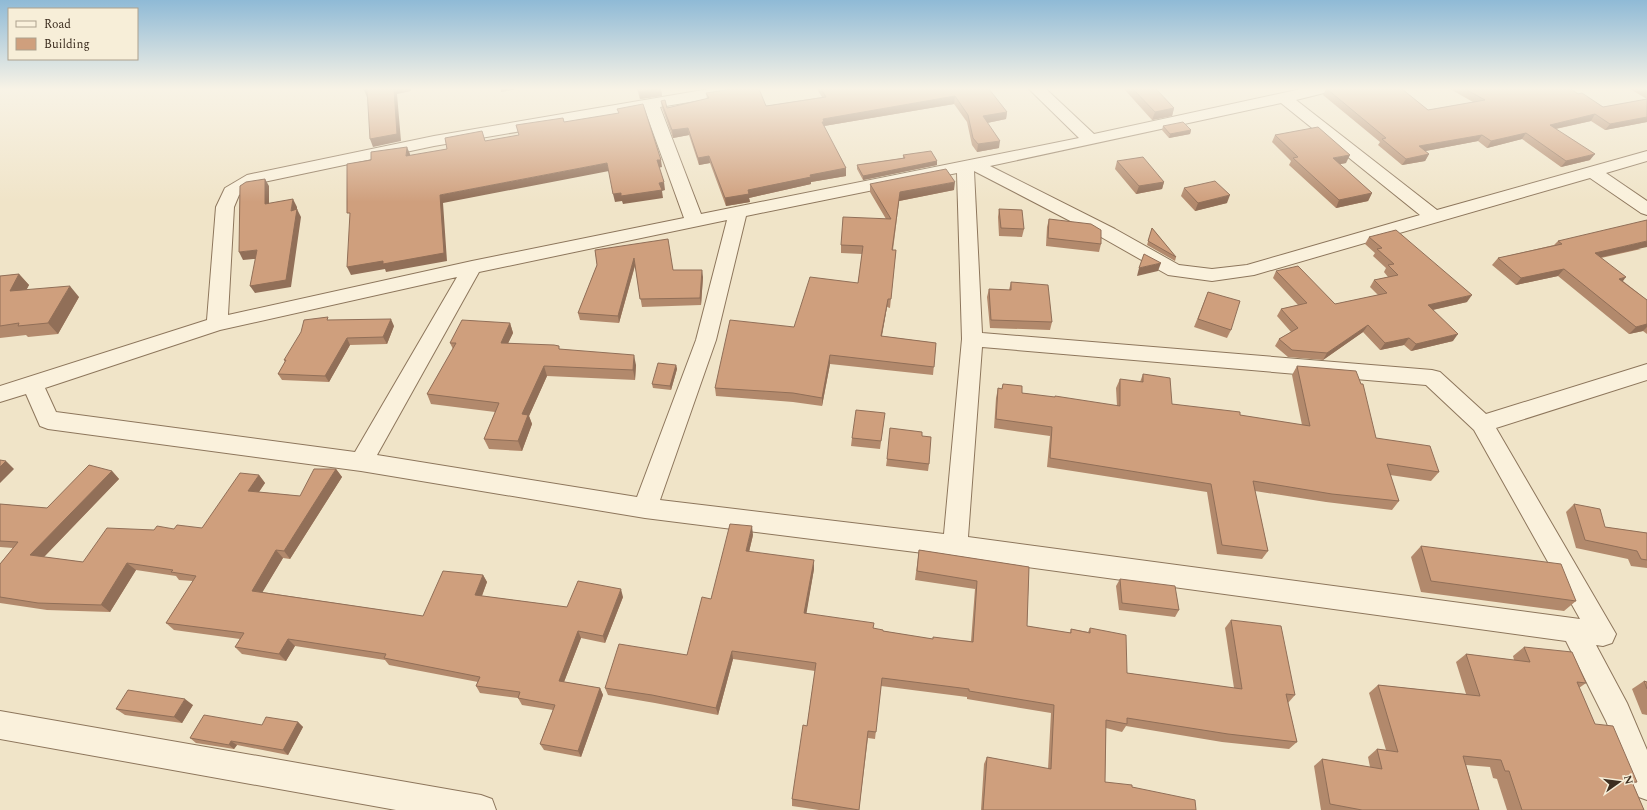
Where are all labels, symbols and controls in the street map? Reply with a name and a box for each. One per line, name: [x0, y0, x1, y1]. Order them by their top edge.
legend: [8, 8, 138, 60]
text: Road: [44, 15, 71, 34]
text: Building: [44, 35, 90, 54]
north arrow: [1599, 762, 1639, 802]
text: N: [1619, 773, 1638, 786]

